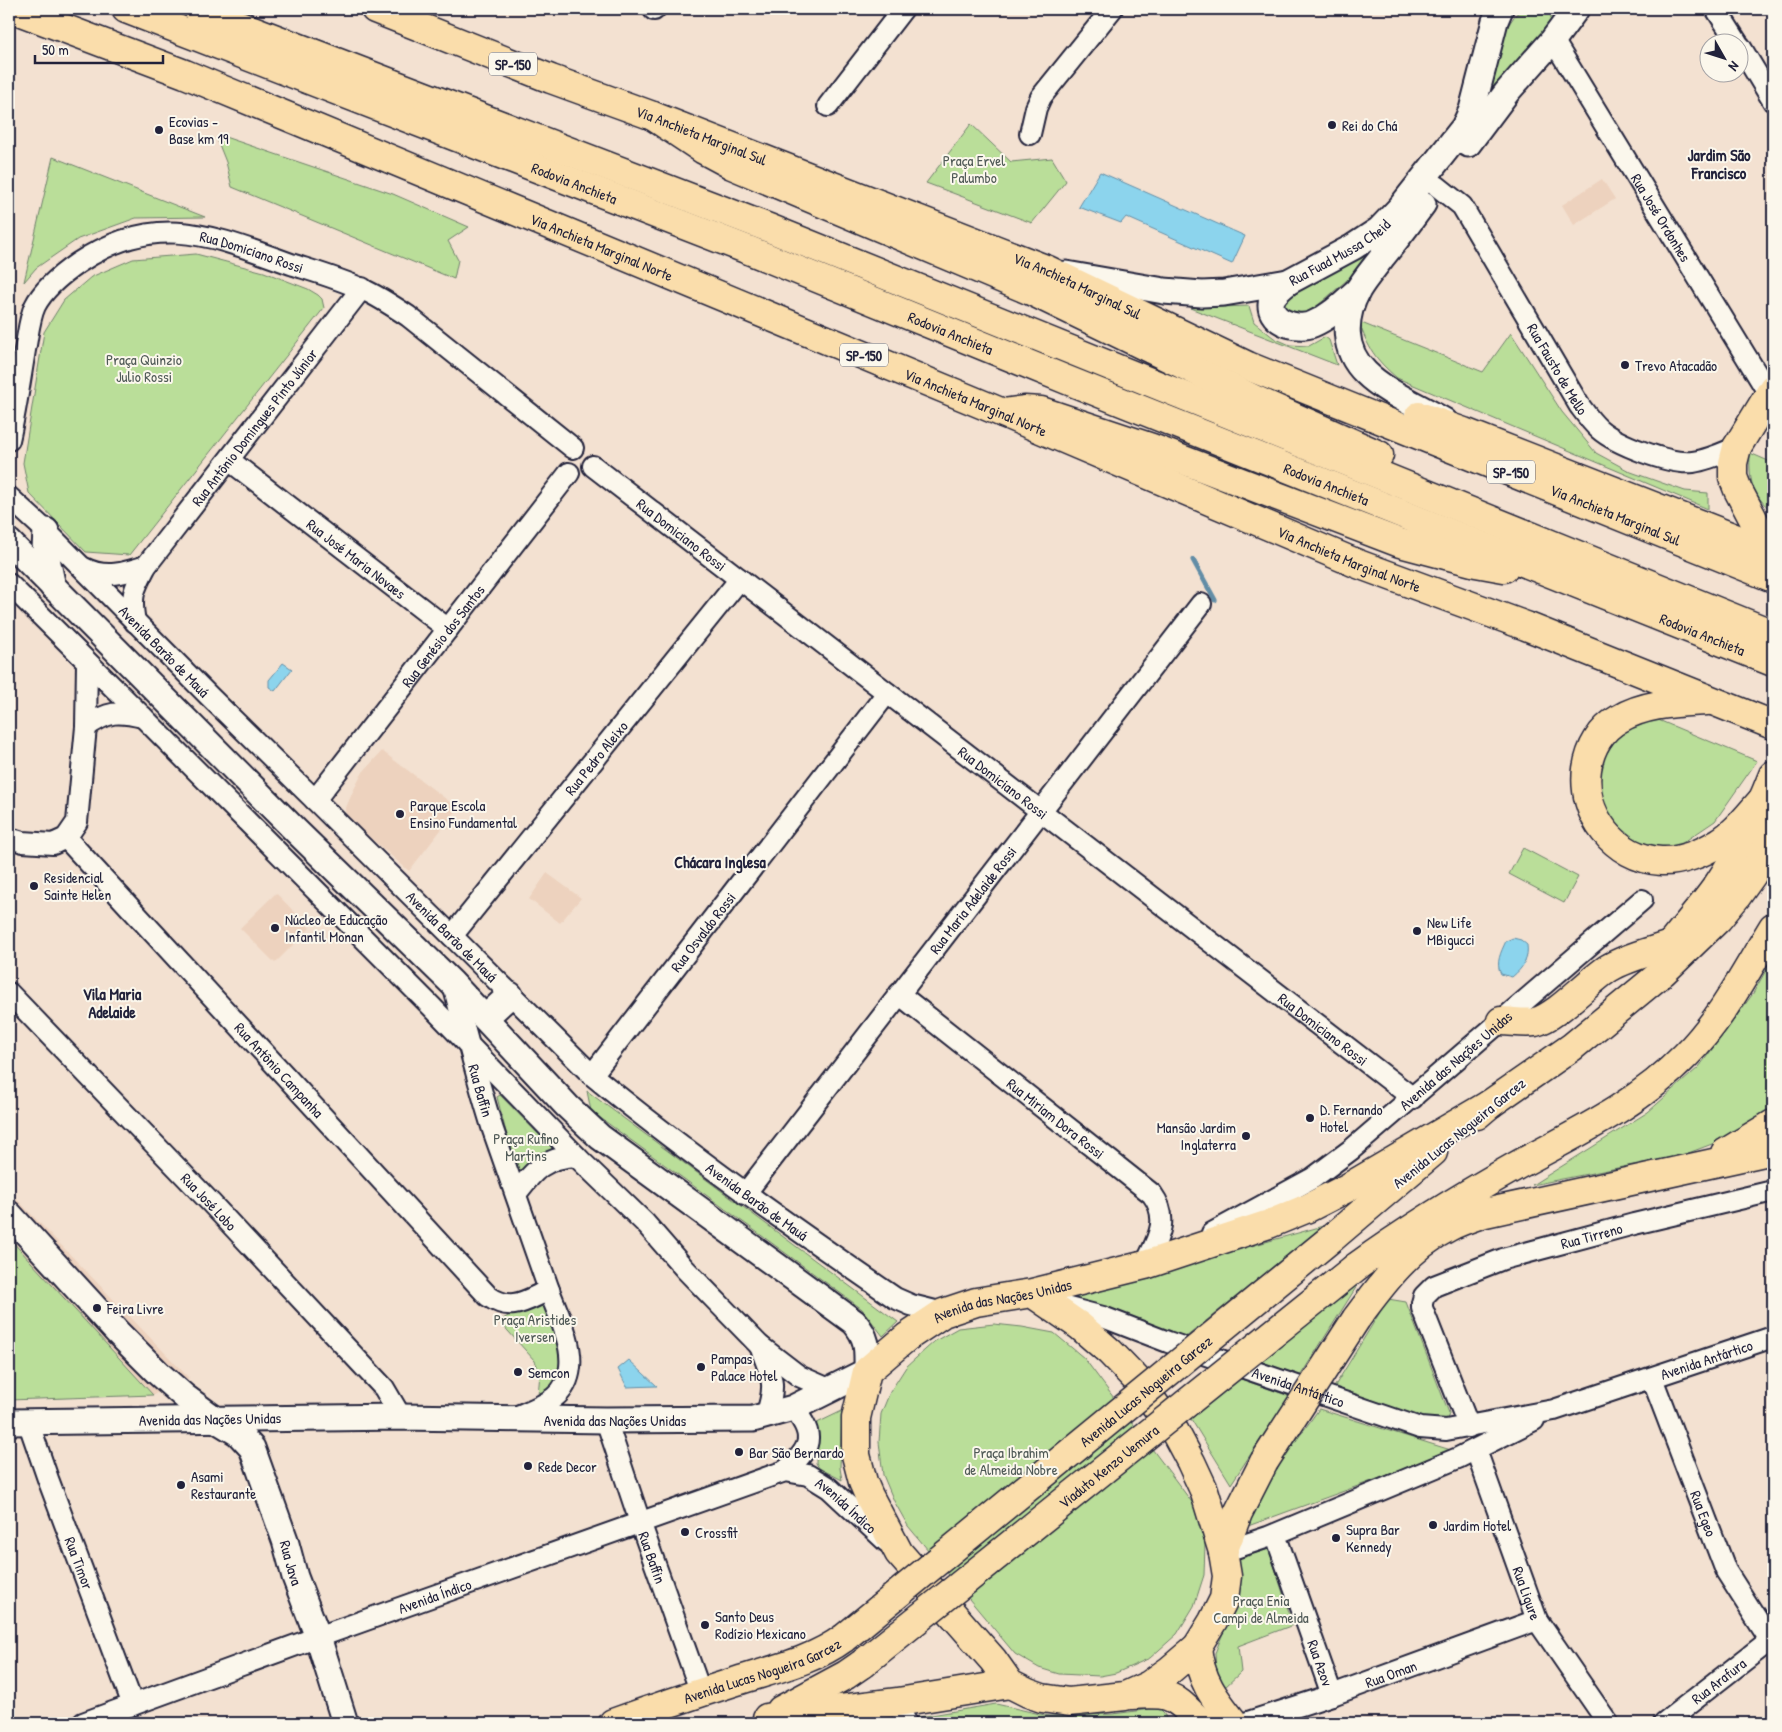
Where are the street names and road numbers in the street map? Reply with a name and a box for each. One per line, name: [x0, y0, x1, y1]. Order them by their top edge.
road number: SP-150: [489, 52, 537, 76]
street label: Via Anchieta Marginal Sul: [633, 100, 770, 170]
street label: Rodovia Anchieta: [529, 157, 620, 209]
street label: Rua José Ordonhes: [1626, 169, 1696, 266]
street label: Via Anchieta Marginal Norte: [527, 208, 676, 286]
street label: Rua Fuad Mussa Cheid: [1285, 214, 1395, 290]
street label: Rua Domiciano Rossi: [198, 225, 306, 278]
street label: Via Anchieta Marginal Sul: [1010, 247, 1145, 324]
street label: Rodovia Anchieta: [905, 306, 997, 359]
street label: Rua Fausto de Mello: [1523, 319, 1593, 419]
street label: Rua Antônio Domingues Pinto Júnior: [186, 344, 322, 510]
road number: SP-150: [840, 344, 888, 366]
street label: Via Anchieta Marginal Norte: [901, 363, 1051, 441]
street label: Rodovia Anchieta: [1281, 457, 1372, 510]
road number: SP-150: [1487, 461, 1535, 484]
street label: Via Anchieta Marginal Sul: [1547, 479, 1684, 550]
street label: Rua Domiciano Rossi: [632, 493, 731, 576]
street label: Rua José Maria Novaes: [303, 513, 411, 603]
street label: Via Anchieta Marginal Norte: [1274, 520, 1424, 597]
street label: Rua Genésio dos Santos: [396, 580, 489, 691]
street label: Avenida Barão de Mauá: [114, 600, 215, 702]
street label: Rodovia Anchieta: [1657, 607, 1749, 660]
street label: Rua Pedro Aleixo: [559, 716, 632, 799]
street label: Rua Domiciano Rossi: [954, 741, 1053, 824]
street label: Rua Maria Adelaide Rossi: [924, 841, 1021, 958]
street label: Avenida Barão de Mauá: [402, 886, 503, 986]
street label: Rua Osvaldo Rossi: [665, 888, 740, 976]
street label: Rua Domiciano Rossi: [1274, 988, 1372, 1070]
street label: Avenida das Nações Unidas: [1395, 1006, 1517, 1115]
street label: Rua Antônio Campanha: [230, 1017, 329, 1122]
street label: Rua Baffin: [464, 1062, 499, 1120]
street label: Avenida Lucas Nogueira Garcez: [1388, 1072, 1530, 1193]
street label: Rua Miriam Dora Rossi: [1003, 1073, 1109, 1163]
street label: Avenida Barão de Mauá: [702, 1157, 813, 1245]
street label: Rua José Lobo: [177, 1168, 242, 1235]
street label: Rua Tirreno: [1558, 1217, 1625, 1254]
street label: Avenida das Nações Unidas: [928, 1273, 1074, 1328]
street label: Avenida Lucas Nogueira Garcez: [1075, 1330, 1217, 1451]
street label: Avenida Antártico: [1658, 1334, 1755, 1384]
street label: Avenida Antártico: [1250, 1361, 1347, 1412]
street label: Avenida das Nações Unidas: [139, 1407, 282, 1431]
street label: Avenida das Nações Unidas: [544, 1410, 686, 1431]
street label: Viaduto Kenzo Uemura: [1054, 1419, 1163, 1513]
street label: Avenida Índico: [812, 1472, 882, 1538]
street label: Rua Egeo: [1686, 1487, 1722, 1539]
street label: Rua Baffin: [634, 1528, 672, 1586]
street label: Rua Timor: [60, 1534, 99, 1592]
street label: Rua Java: [275, 1538, 308, 1588]
street label: Rua Ligure: [1508, 1563, 1547, 1623]
street label: Avenida Índico: [395, 1573, 474, 1618]
street label: Avenida Lucas Nogueira Garcez: [681, 1632, 845, 1708]
street label: Rua Azov: [1303, 1637, 1339, 1689]
street label: Rua Arafura: [1687, 1652, 1750, 1709]
street label: Rua Oman: [1362, 1654, 1420, 1693]

